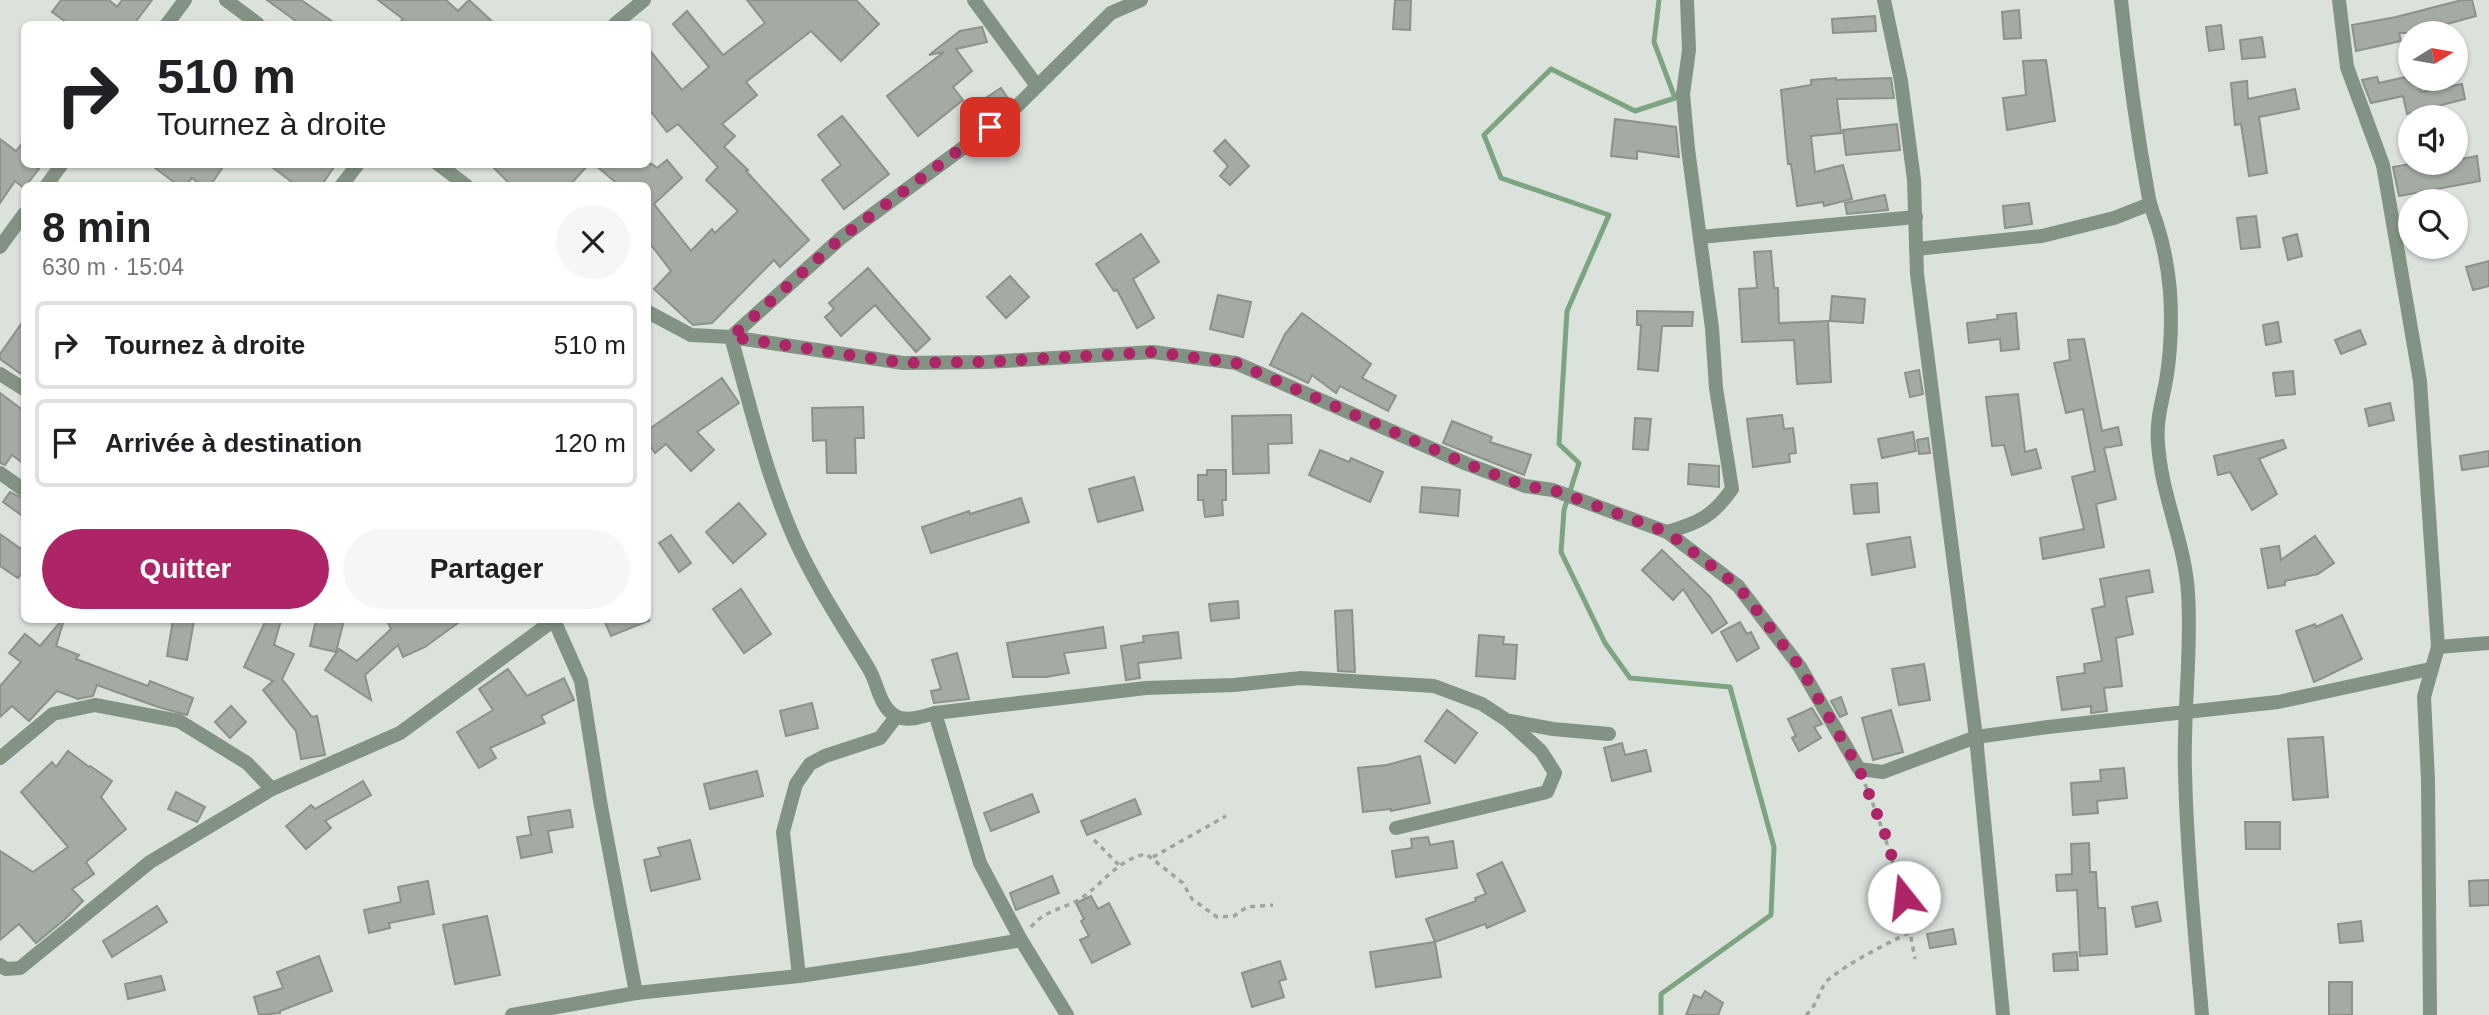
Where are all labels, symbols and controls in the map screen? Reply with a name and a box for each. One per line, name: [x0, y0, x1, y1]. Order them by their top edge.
north arrow: [2398, 21, 2468, 91]
map controls: [2398, 21, 2468, 259]
icon: right: [42, 49, 133, 140]
text: 510 m: [157, 49, 296, 103]
pin: [960, 97, 1020, 157]
button: sound: [2398, 105, 2468, 175]
text: Tournez à droite: [157, 106, 386, 142]
icon: arrive: [971, 108, 1009, 146]
button: search: [2398, 189, 2468, 259]
text: 8 min: [42, 204, 152, 251]
button: close: [556, 205, 630, 279]
text: 630 m · 15:04: [42, 254, 184, 280]
icon: right: [46, 326, 84, 364]
text: Tournez à droite: [105, 330, 305, 360]
text: 510 m: [554, 330, 626, 360]
icon: arrive: [46, 424, 84, 462]
text: Arrivée à destination: [105, 428, 362, 458]
text: 120 m: [554, 428, 626, 458]
button: Quitter: [42, 529, 329, 609]
button: Partager: [343, 529, 630, 609]
position arrow: [1867, 860, 1941, 934]

